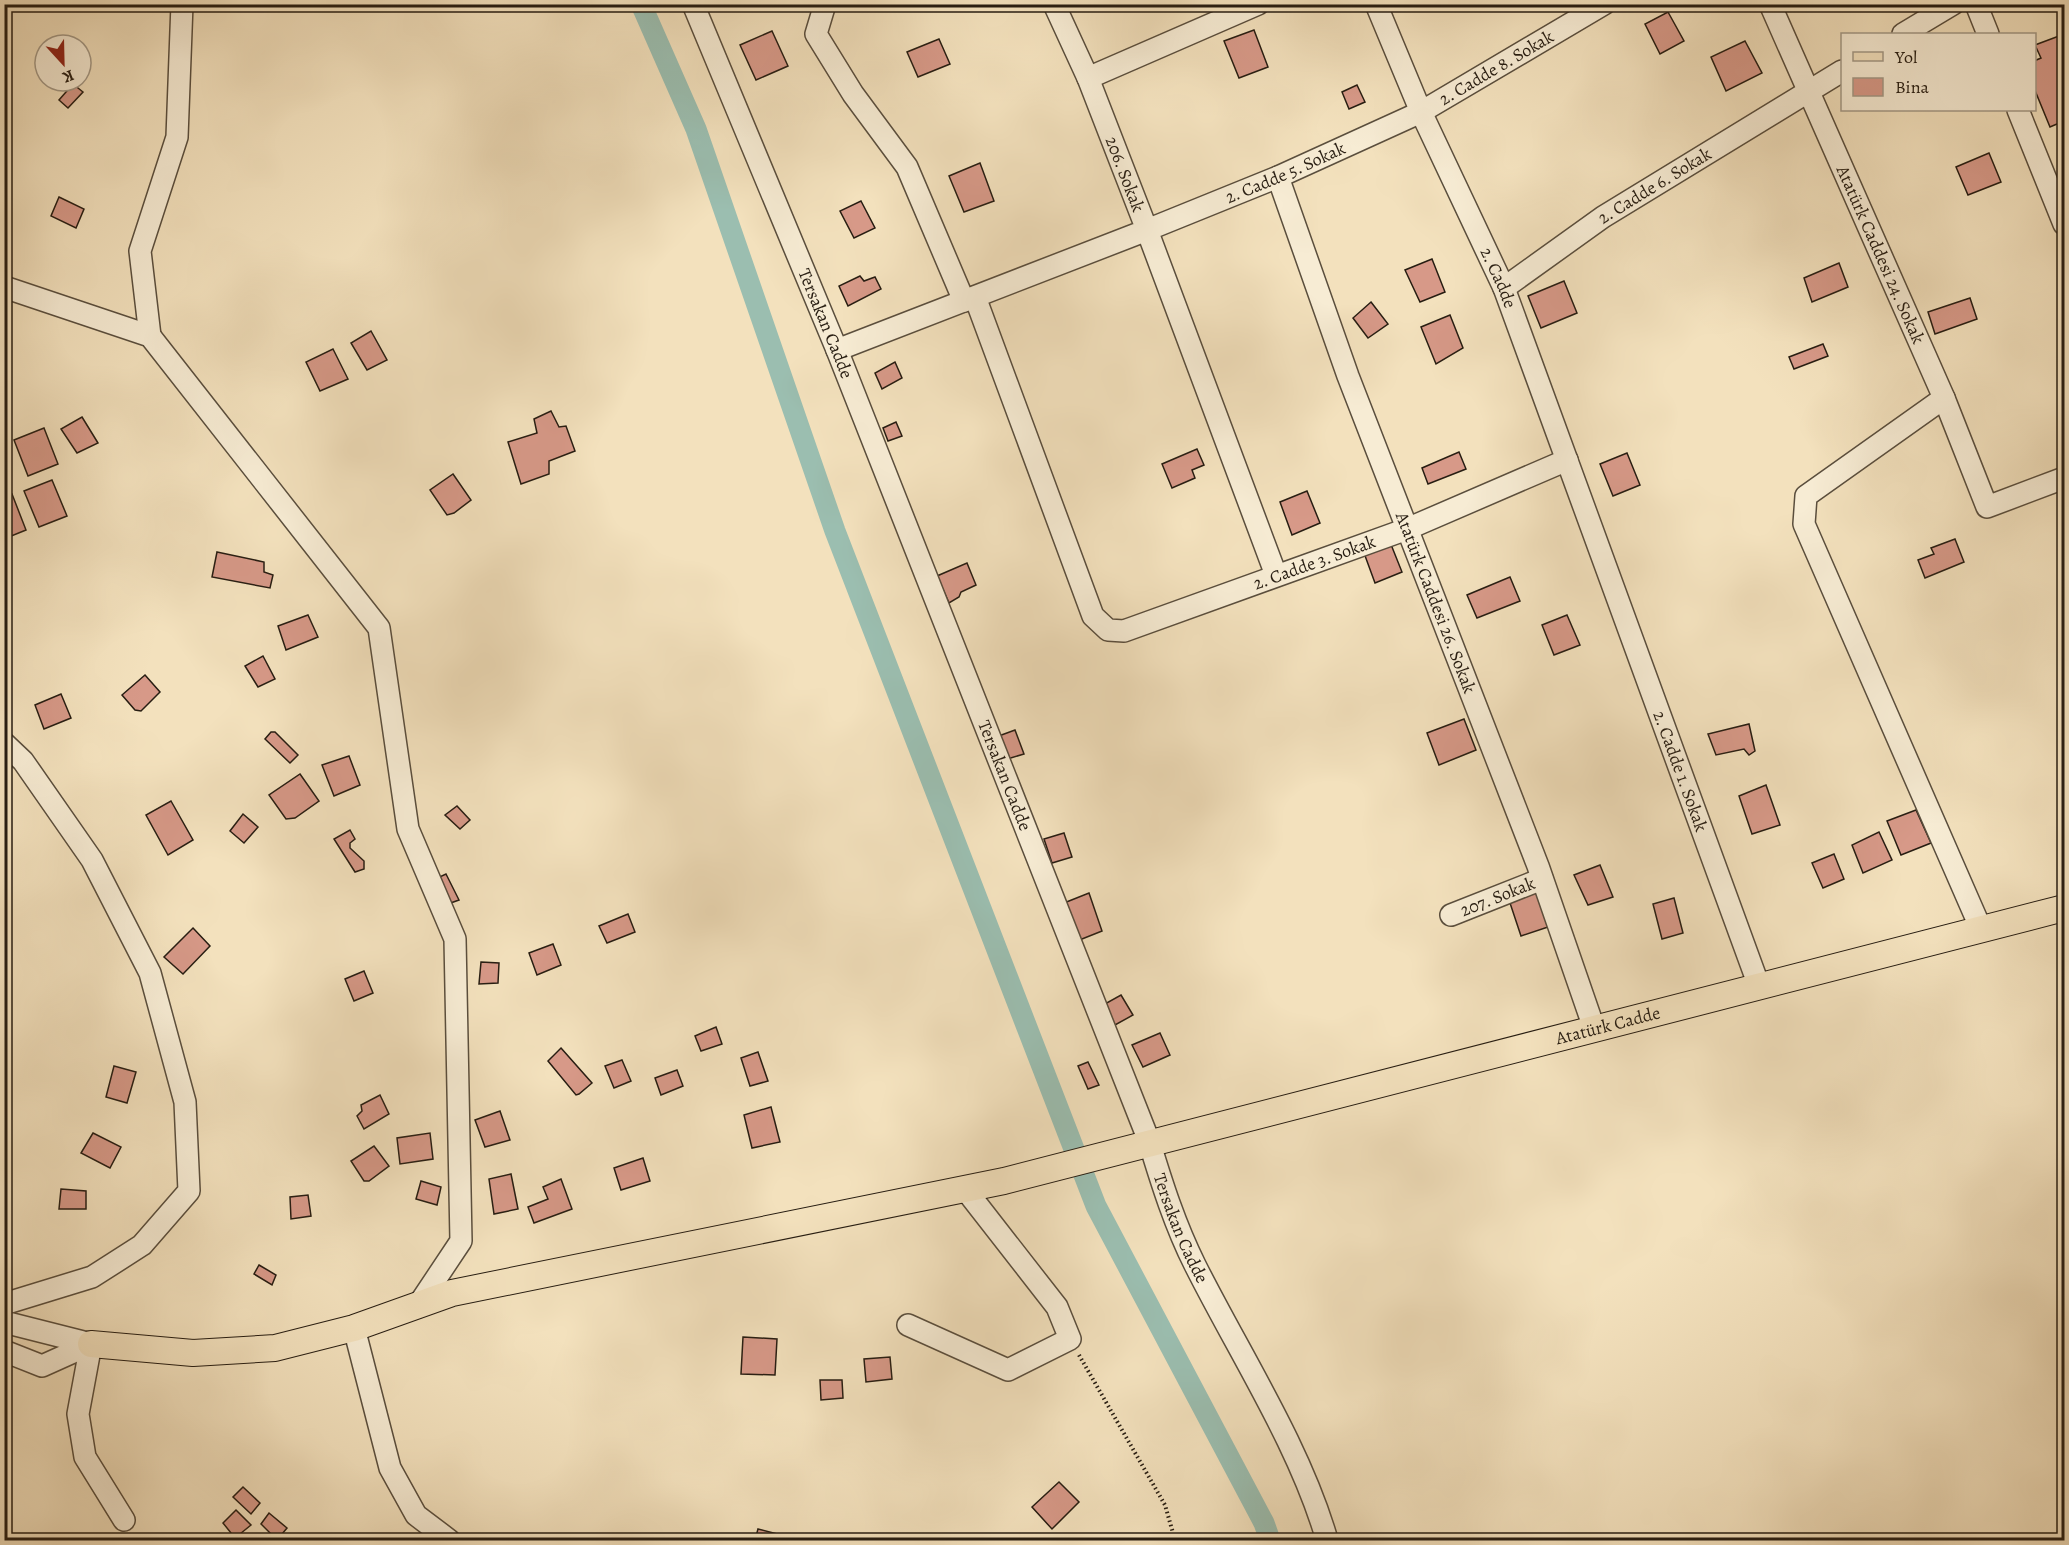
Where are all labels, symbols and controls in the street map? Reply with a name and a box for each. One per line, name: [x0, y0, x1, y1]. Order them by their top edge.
street label: 2. Cadde 8. Sokak: [1434, 24, 1558, 111]
north arrow: [33, 33, 93, 93]
legend: [1841, 33, 2036, 111]
text: Yol: [1894, 45, 1918, 69]
text: K: [59, 64, 77, 88]
text: Bina: [1895, 75, 1930, 99]
street label: 206. Sokak: [1100, 133, 1150, 215]
street label: 2. Cadde 5. Sokak: [1222, 136, 1349, 209]
street label: 2. Cadde 6. Sokak: [1592, 142, 1716, 229]
street label: Atatürk Caddesi 24. Sokak: [1830, 161, 1931, 348]
street label: 2. Cadde: [1474, 243, 1522, 311]
street label: Tersakan Cadde: [792, 265, 859, 382]
street label: Atatürk Caddesi 26. Sokak: [1389, 508, 1482, 697]
street label: 2. Cadde 3. Sokak: [1250, 529, 1379, 595]
street label: 2. Cadde 1. Sokak: [1647, 707, 1714, 835]
street label: Tersakan Cadde: [972, 717, 1037, 834]
street label: 207. Sokak: [1457, 871, 1538, 922]
street label: Atatürk Cadde: [1552, 1000, 1663, 1051]
street label: Tersakan Cadde: [1148, 1170, 1214, 1287]

